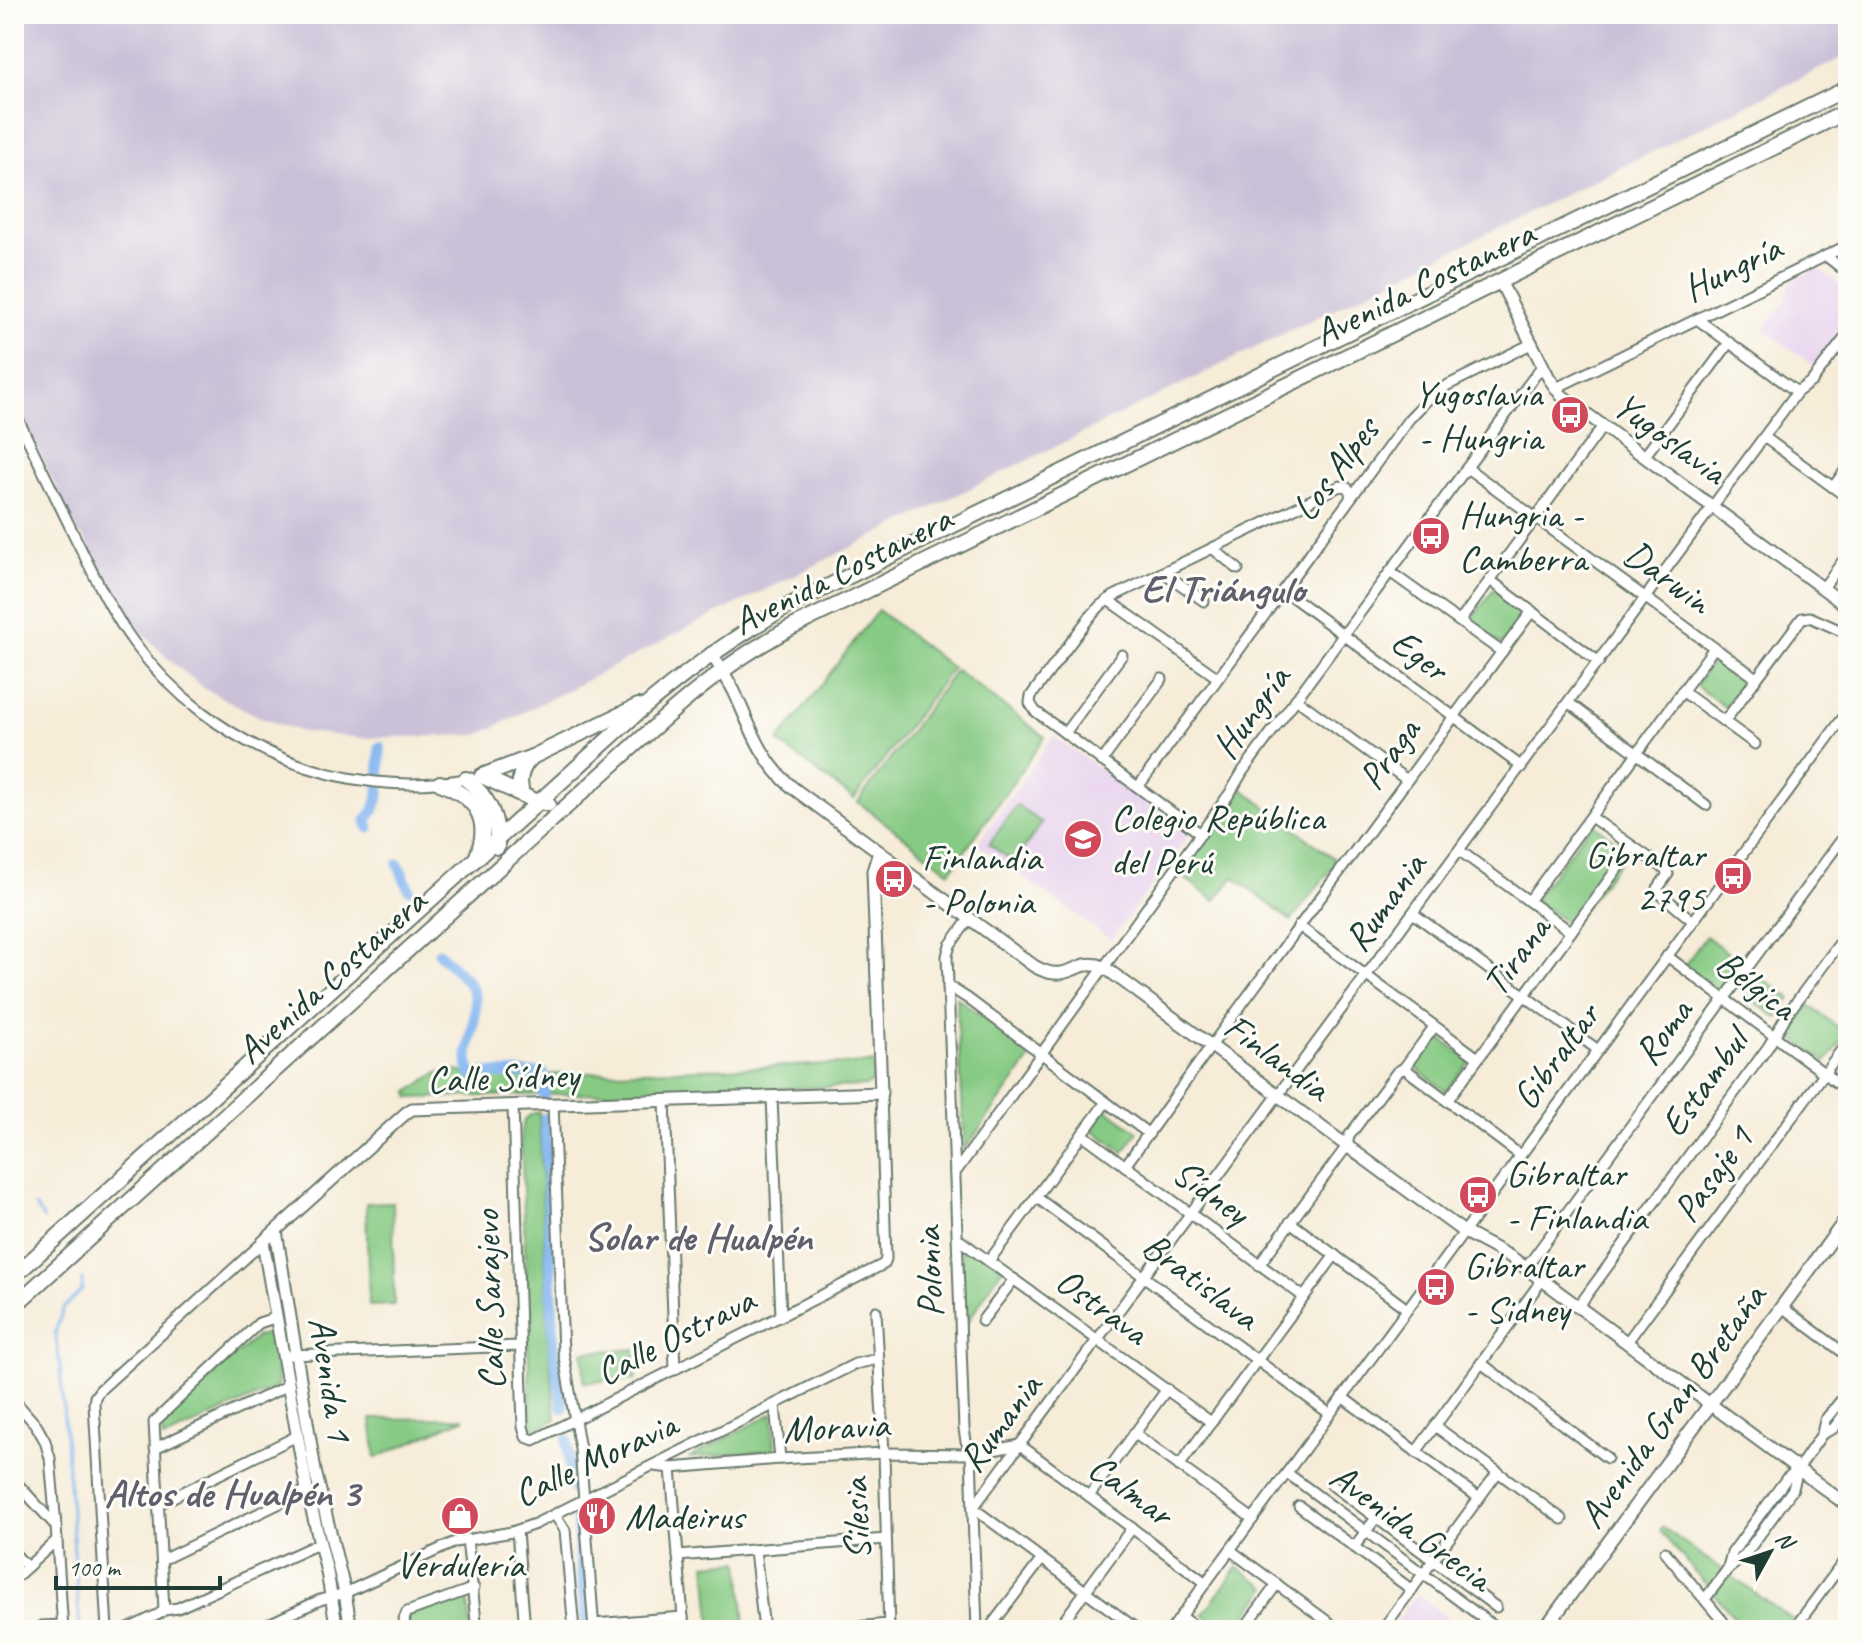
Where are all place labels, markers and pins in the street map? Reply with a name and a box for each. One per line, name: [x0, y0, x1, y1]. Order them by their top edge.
place label: Yugoslavia - Hungria: [1414, 370, 1545, 461]
bus stop icon: Yugoslavia - Hungria: [1549, 394, 1591, 436]
place label: Hungria - Camberra: [1459, 491, 1590, 582]
bus stop icon: Hungria - Camberra: [1410, 515, 1452, 557]
place label: Colegio República del Perú: [1111, 794, 1327, 885]
school or university icon: Colegio República del Perú: [1062, 818, 1104, 860]
place label: Gibraltar 2795: [1585, 831, 1707, 922]
place label: Finlandia - Polonia: [922, 834, 1044, 925]
bus stop icon: Gibraltar 2795: [1712, 855, 1754, 897]
bus stop icon: Finlandia - Polonia: [873, 858, 915, 900]
place label: Gibraltar - Finlandia: [1506, 1150, 1649, 1241]
bus stop icon: Gibraltar - Finlandia: [1457, 1174, 1499, 1216]
place label: Gibraltar - Sidney: [1464, 1242, 1586, 1333]
bus stop icon: Gibraltar - Sidney: [1415, 1266, 1457, 1308]
place label: Madeirus: [625, 1493, 747, 1540]
shop icon: Verdulería: [439, 1495, 481, 1537]
restaurant icon: Madeirus: [576, 1495, 618, 1537]
place label: Verdulería: [396, 1541, 527, 1588]

